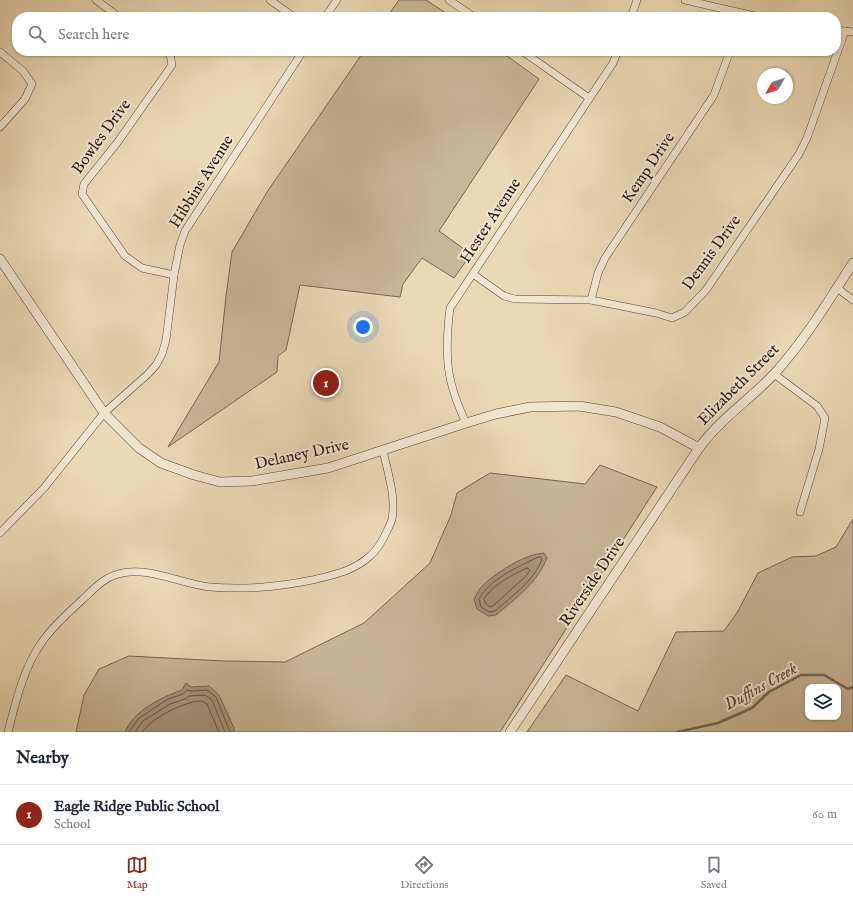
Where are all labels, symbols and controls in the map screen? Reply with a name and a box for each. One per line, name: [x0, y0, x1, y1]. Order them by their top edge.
search box: [12, 12, 841, 56]
icon: search: [26, 23, 48, 45]
text: Search here: [58, 25, 129, 44]
north arrow: [757, 68, 793, 104]
street label: Bowles Drive: [68, 96, 136, 178]
street label: Kemp Drive: [618, 129, 680, 207]
street label: Hibbins Avenue: [165, 132, 239, 232]
street label: Hester Avenue: [456, 175, 526, 267]
street label: Dennis Drive: [678, 212, 746, 294]
your location: [353, 317, 373, 337]
street label: Elizabeth Street: [694, 340, 784, 430]
pin: 1: [313, 368, 339, 398]
street label: Delaney Drive: [253, 435, 351, 475]
street label: Riverside Drive: [556, 534, 630, 630]
water label: Duffins Creek: [721, 658, 801, 716]
map controls: [805, 684, 841, 720]
button: layers: [805, 684, 841, 720]
text: Nearby: [16, 748, 69, 769]
text: Eagle Ridge Public School: [54, 797, 219, 816]
text: 1: [27, 806, 31, 823]
text: 60 m: [812, 806, 837, 823]
text: School: [54, 816, 91, 833]
tab: Map: [126, 854, 148, 892]
tab: Directions: [401, 854, 448, 892]
tab: Saved: [701, 854, 727, 892]

